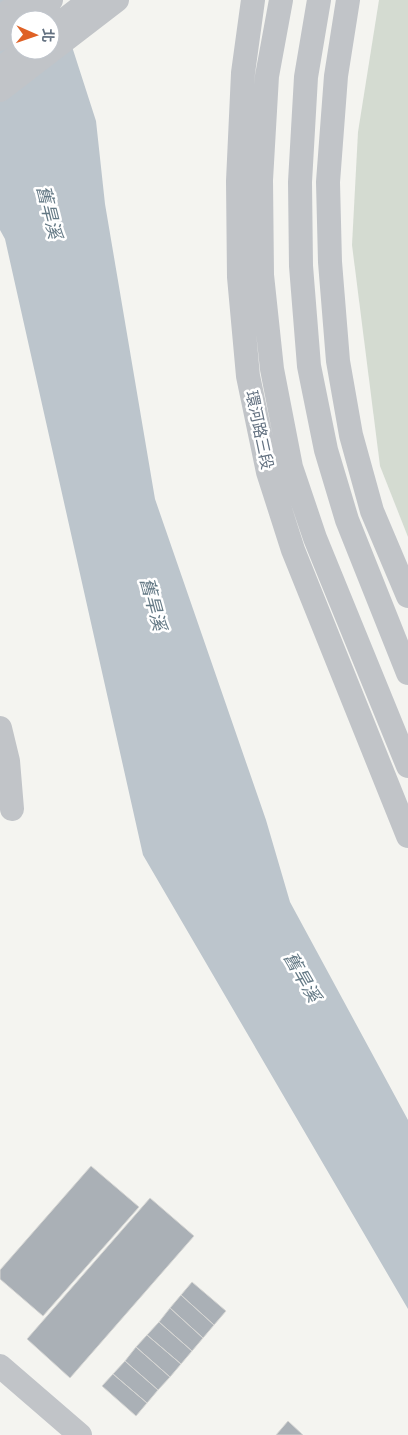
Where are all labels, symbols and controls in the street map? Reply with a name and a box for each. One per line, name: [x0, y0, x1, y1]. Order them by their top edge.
north arrow: [10, 10, 60, 60]
text: 北: [39, 28, 56, 43]
water label: 舊旱溪: [32, 183, 66, 244]
street label: 環河路三段: [241, 389, 276, 471]
water label: 舊旱溪: [135, 575, 170, 636]
water label: 舊旱溪: [279, 949, 326, 1008]

